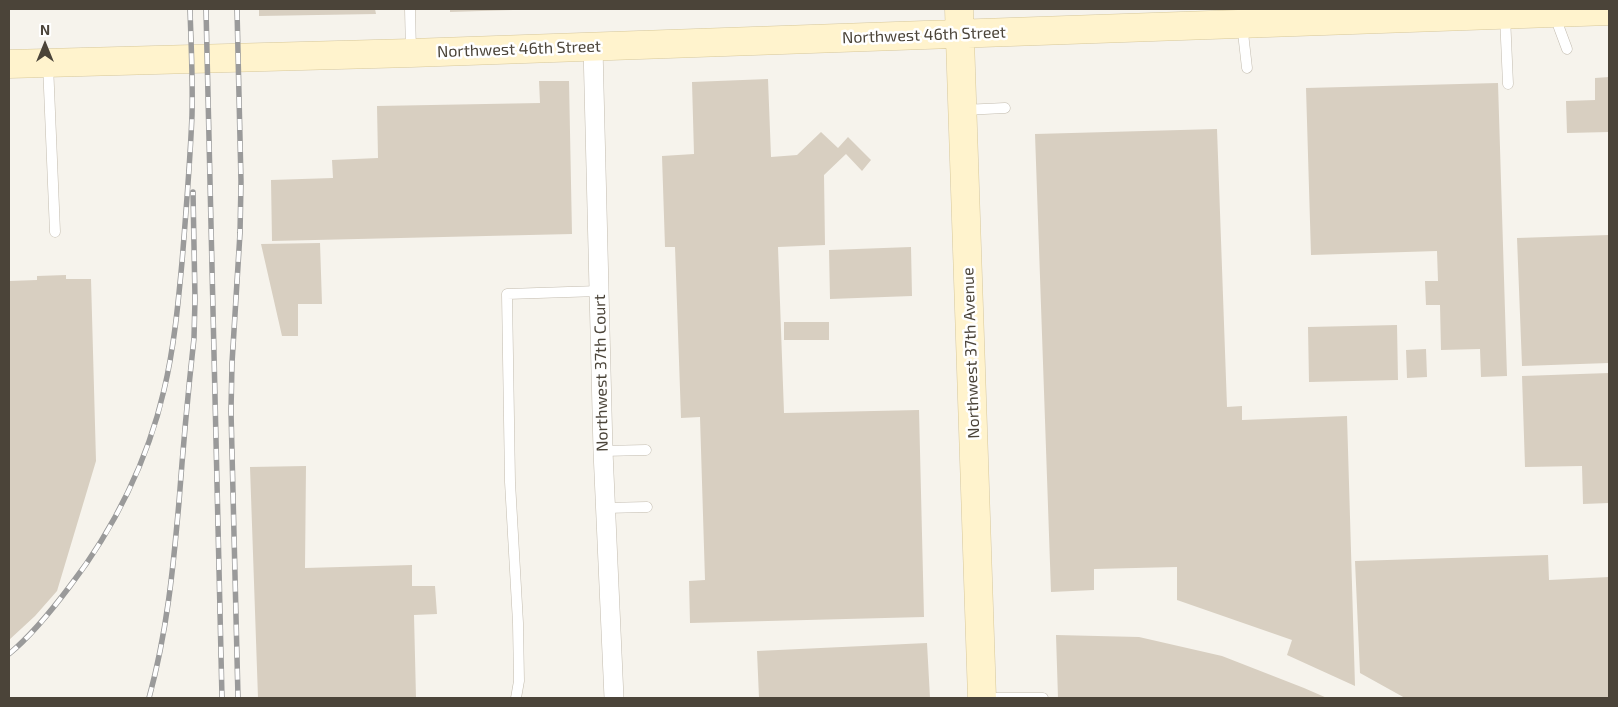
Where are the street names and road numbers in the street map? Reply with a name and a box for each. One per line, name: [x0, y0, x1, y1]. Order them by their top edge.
street label: Northwest 46th Street: [842, 23, 1006, 47]
street label: Northwest 46th Street: [437, 37, 601, 61]
street label: Northwest 37th Avenue: [958, 267, 984, 439]
street label: Northwest 37th Court: [590, 294, 612, 452]

